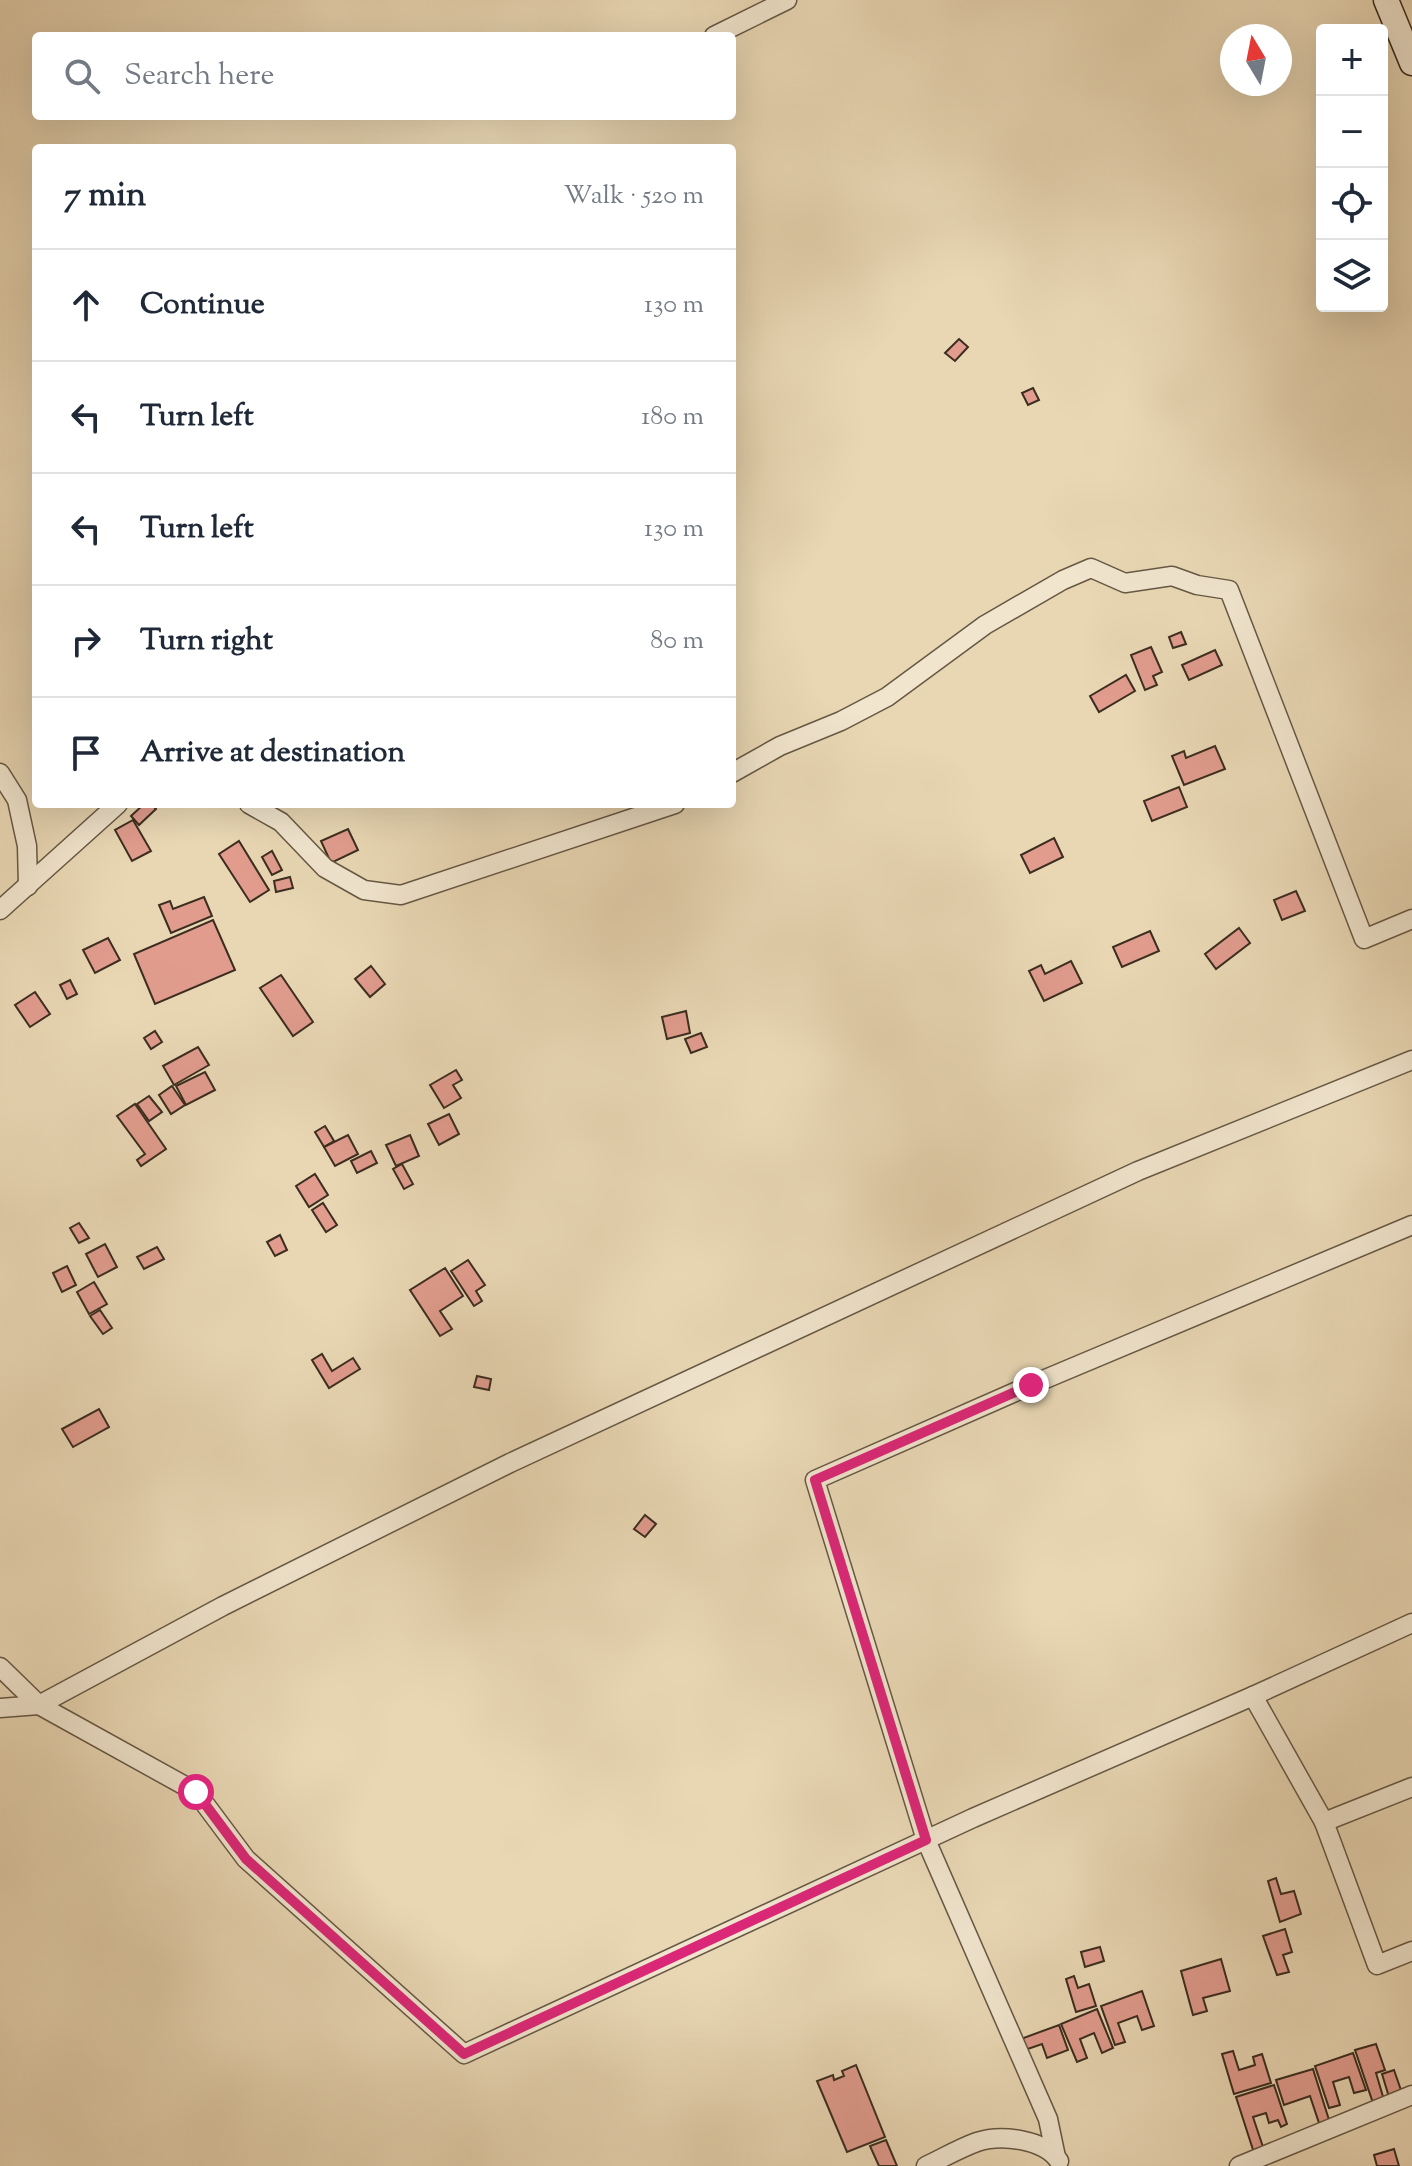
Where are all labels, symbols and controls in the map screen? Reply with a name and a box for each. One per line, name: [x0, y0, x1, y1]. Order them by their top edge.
north arrow: [1220, 24, 1292, 96]
map controls: [1316, 24, 1388, 312]
button: +: [1316, 24, 1388, 96]
search box: [32, 32, 736, 120]
icon: search: [60, 54, 104, 98]
text: Search here: [124, 55, 274, 98]
button: −: [1316, 96, 1388, 168]
button: locate: [1316, 168, 1388, 240]
text: 7 min: [64, 172, 146, 221]
text: Walk · 520 m: [563, 178, 704, 215]
button: layers: [1316, 240, 1388, 312]
icon: ahead: [64, 283, 108, 327]
text: Continue: [140, 284, 265, 327]
text: 130 m: [644, 287, 704, 324]
icon: left: [64, 395, 108, 439]
text: Turn left: [140, 396, 254, 439]
text: 180 m: [641, 399, 704, 436]
icon: left: [64, 507, 108, 551]
text: Turn left: [140, 508, 254, 551]
text: 130 m: [644, 511, 704, 548]
icon: right: [64, 619, 108, 663]
text: Turn right: [140, 620, 273, 663]
text: 80 m: [650, 623, 704, 660]
icon: arrive: [64, 731, 108, 775]
text: Arrive at destination: [140, 732, 405, 775]
route end: [1013, 1367, 1049, 1403]
route start: [178, 1774, 214, 1810]

